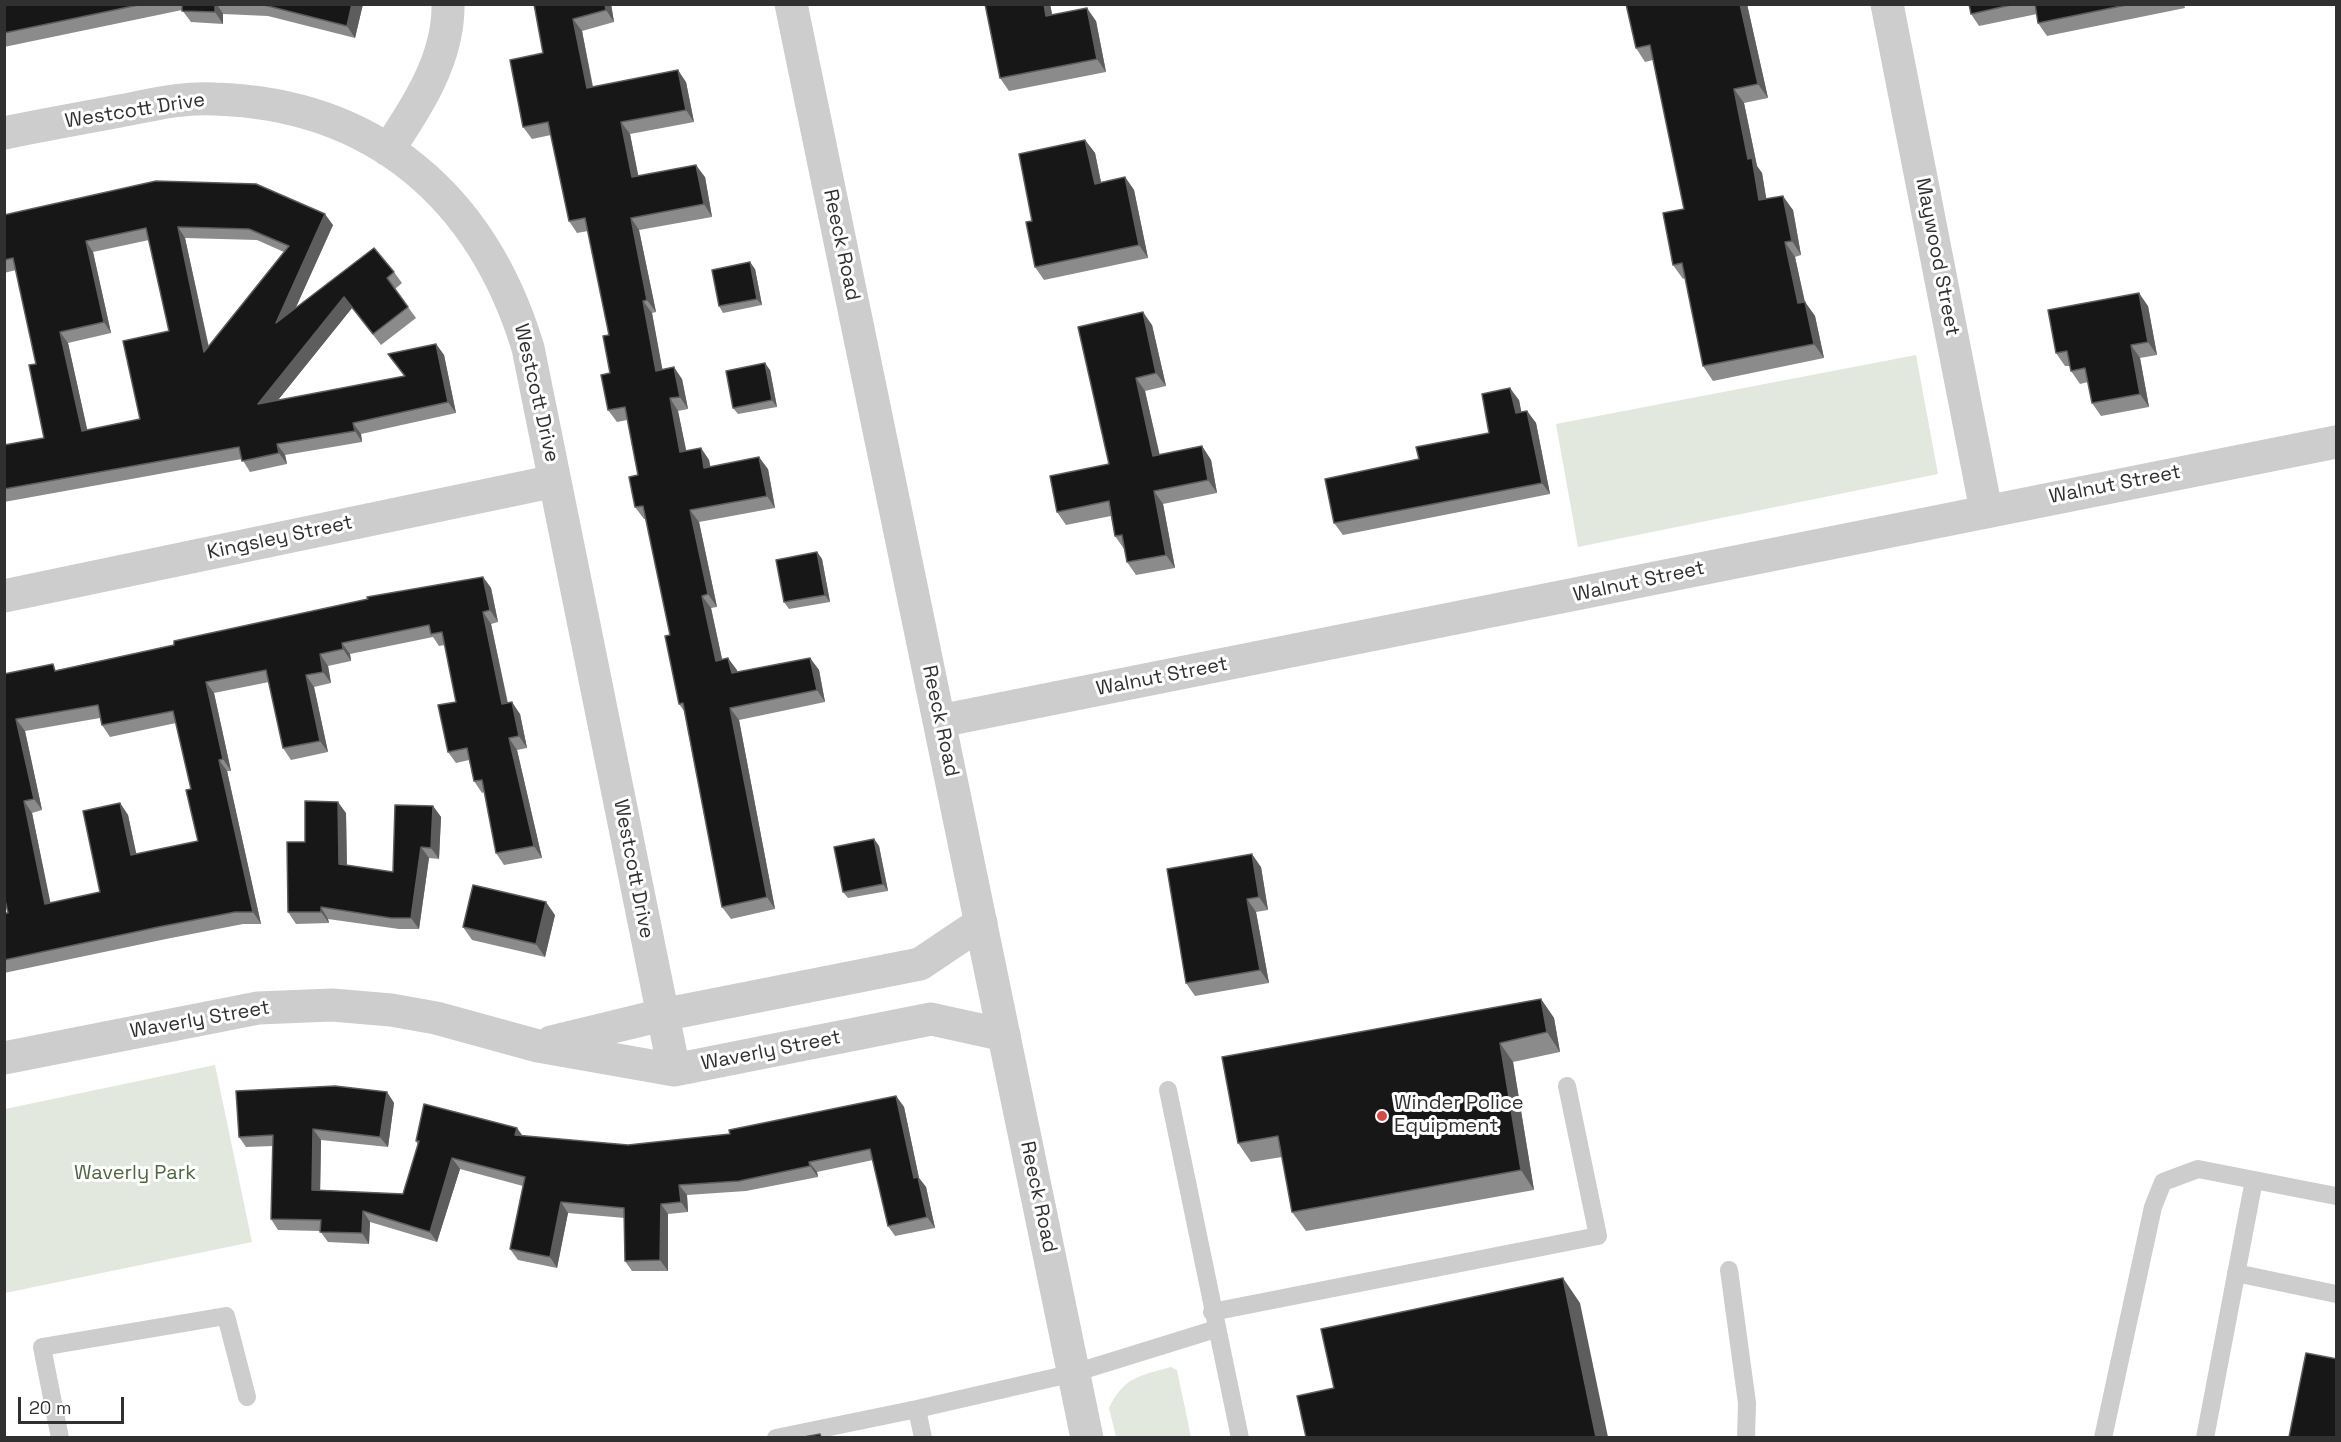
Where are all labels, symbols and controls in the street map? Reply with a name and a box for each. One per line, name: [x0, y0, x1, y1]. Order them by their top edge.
street label: Westcott Drive: [63, 88, 207, 134]
street label: Maywood Street: [1910, 176, 1964, 338]
street label: Reeck Road: [817, 187, 865, 303]
street label: Westcott Drive: [508, 321, 564, 465]
street label: Walnut Street: [2047, 460, 2183, 510]
street label: Kingsley Street: [205, 511, 355, 565]
street label: Walnut Street: [1571, 556, 1707, 608]
street label: Walnut Street: [1094, 652, 1230, 702]
street label: Reeck Road: [916, 663, 964, 779]
street label: Westcott Drive: [608, 797, 658, 941]
street label: Waverly Street: [128, 996, 272, 1044]
street label: Waverly Street: [699, 1026, 843, 1076]
place label: Winder Police Equipment: [1394, 1092, 1524, 1139]
marker: Winder Police Equipment: [1375, 1109, 1389, 1123]
street label: Reeck Road: [1014, 1139, 1062, 1255]
park label: Waverly Park: [74, 1162, 196, 1186]
scale bar: [21, 1385, 128, 1423]
text: 20 m: [29, 1396, 72, 1419]

